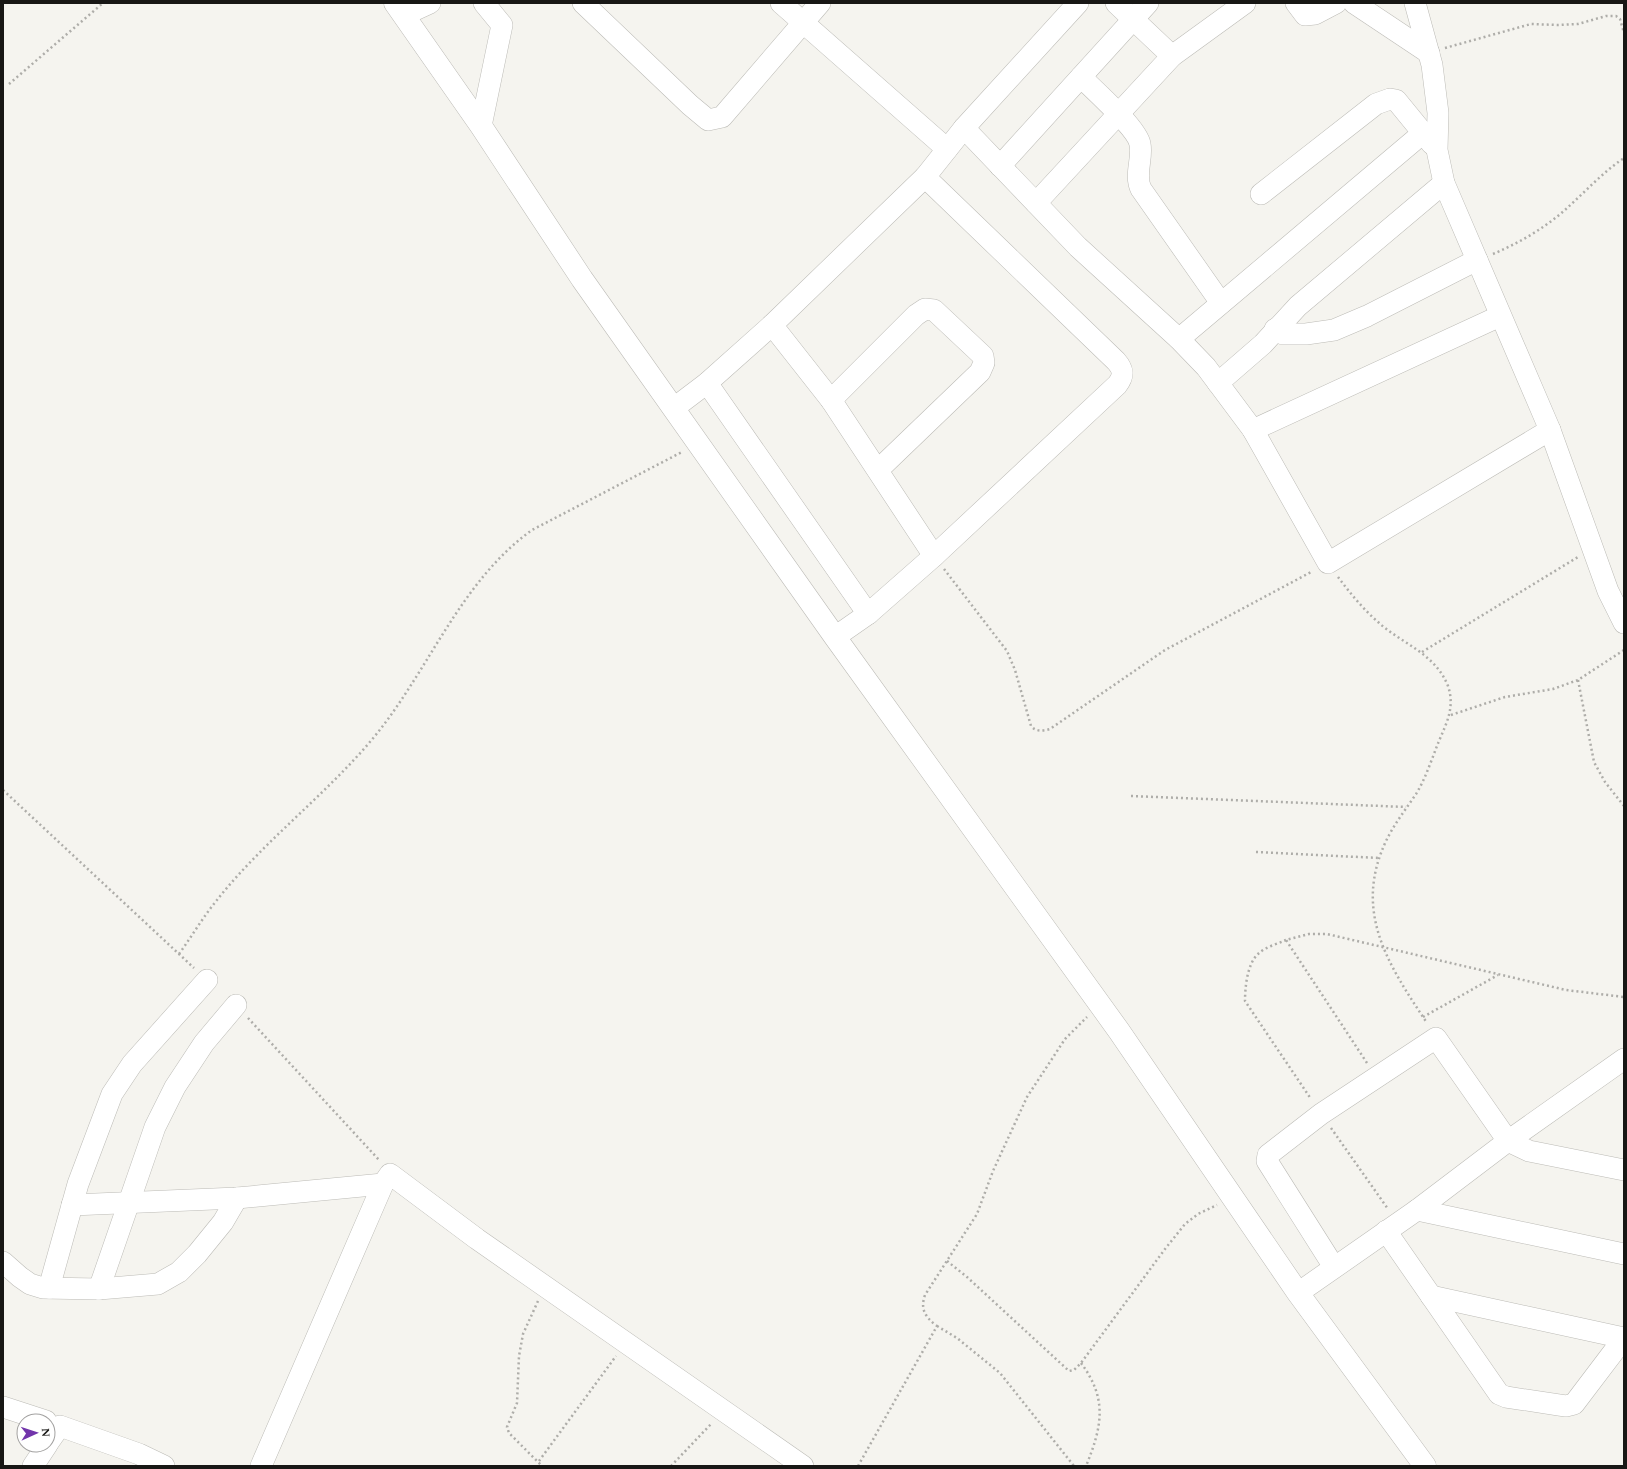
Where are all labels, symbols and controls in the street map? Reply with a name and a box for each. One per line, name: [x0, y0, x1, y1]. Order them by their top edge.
north arrow: [16, 1413, 56, 1453]
text: N: [37, 1428, 54, 1437]

